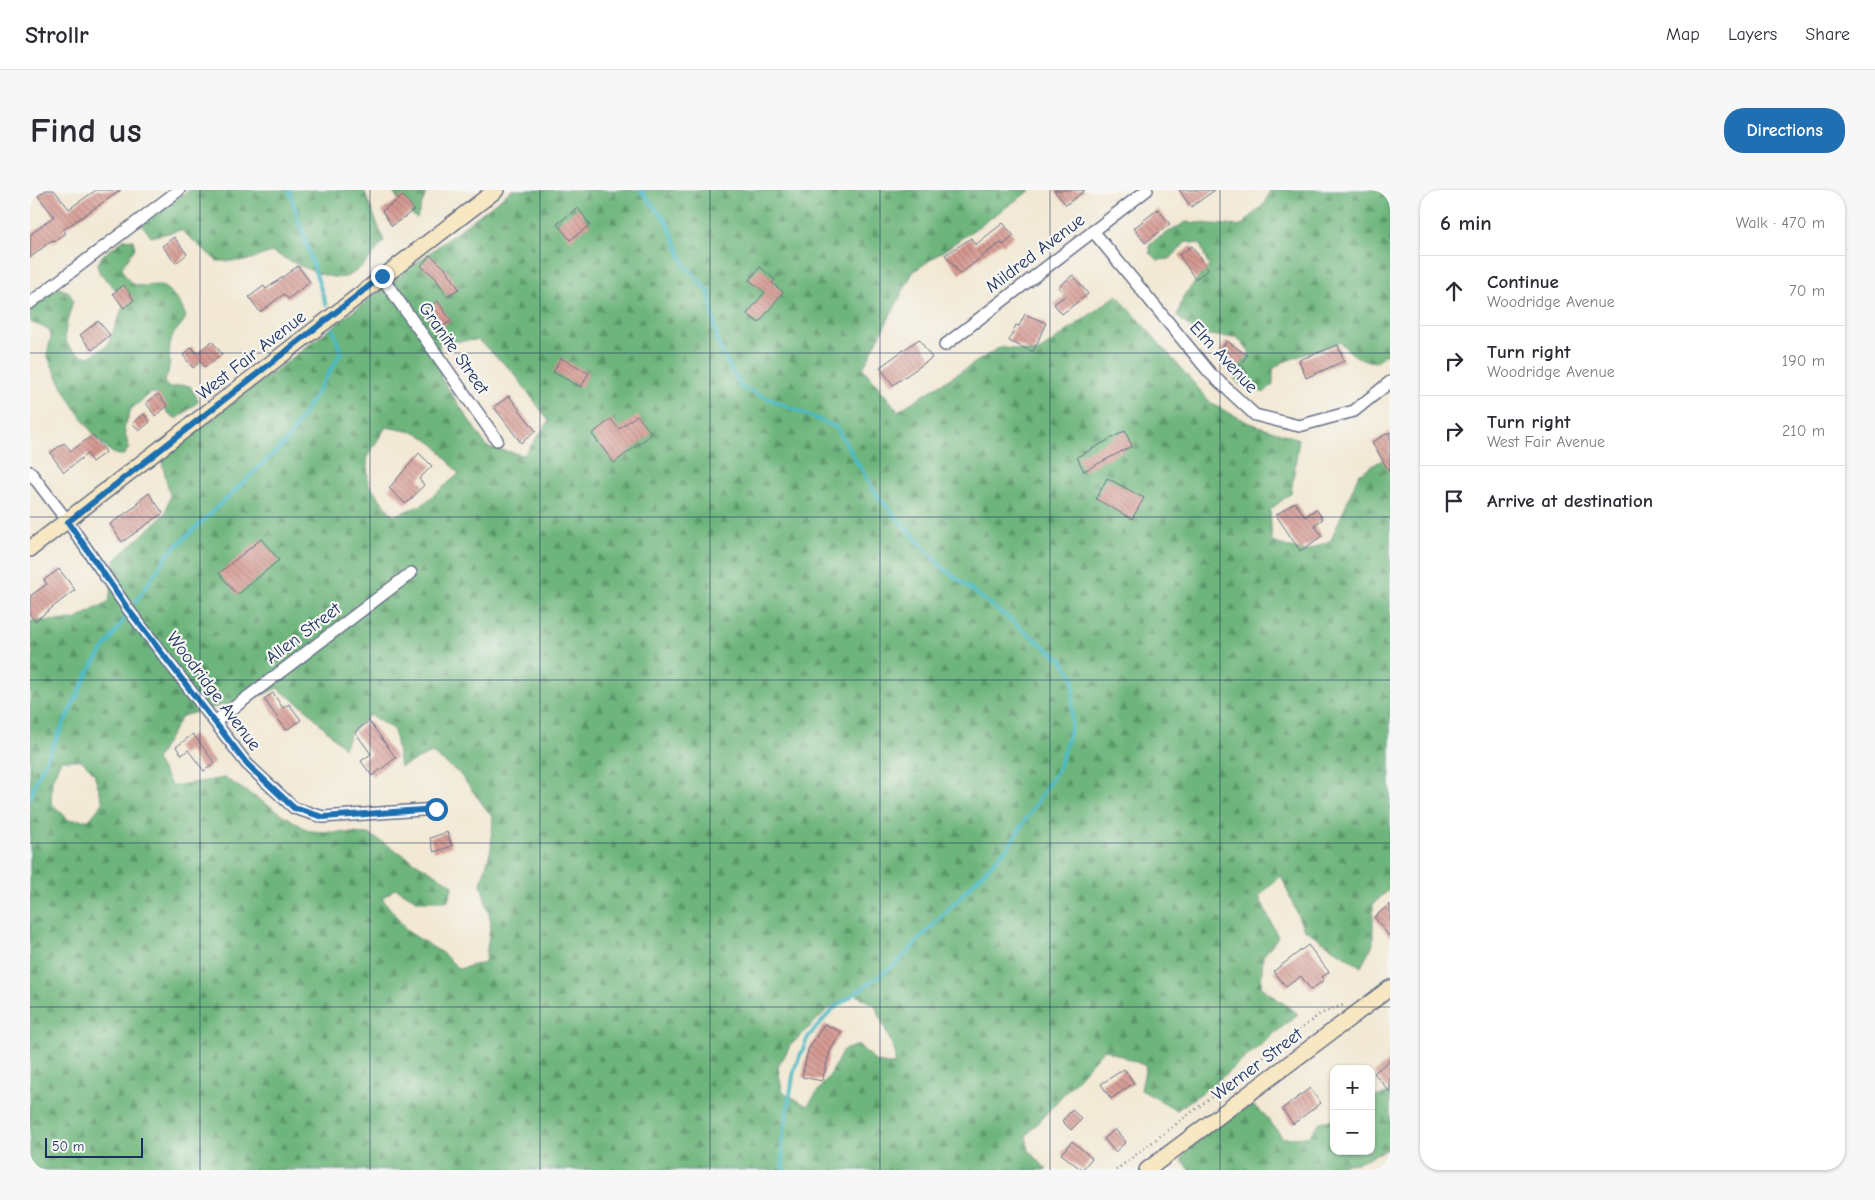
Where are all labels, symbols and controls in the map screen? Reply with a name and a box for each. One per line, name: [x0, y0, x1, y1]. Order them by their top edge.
text: Strollr: [25, 21, 89, 49]
text: Map: [1666, 24, 1700, 45]
text: Layers: [1728, 24, 1777, 45]
text: Share: [1805, 24, 1850, 45]
button: Directions: [1724, 108, 1845, 153]
text: Find us: [30, 110, 142, 151]
street label: Mildred Avenue: [982, 209, 1089, 298]
text: 6 min: [1440, 211, 1492, 235]
text: Walk · 470 m: [1736, 214, 1825, 232]
route end: [371, 265, 394, 288]
text: Continue: [1487, 271, 1559, 293]
icon: ahead: [1440, 277, 1468, 305]
text: 70 m: [1789, 282, 1825, 300]
text: Woodridge Avenue: [1487, 293, 1615, 311]
street label: Granite Street: [414, 298, 494, 399]
street label: West Fair Avenue: [193, 306, 310, 405]
street label: Elm Avenue: [1185, 317, 1262, 398]
text: Turn right: [1487, 341, 1571, 363]
icon: right: [1440, 347, 1468, 375]
text: 190 m: [1782, 352, 1825, 370]
text: Woodridge Avenue: [1487, 363, 1615, 381]
text: Turn right: [1487, 411, 1571, 433]
icon: right: [1440, 417, 1468, 445]
text: 210 m: [1782, 422, 1825, 440]
text: West Fair Avenue: [1487, 433, 1605, 451]
icon: arrive: [1440, 487, 1468, 515]
text: Arrive at destination: [1487, 490, 1653, 512]
street label: Allen Street: [262, 598, 346, 668]
street label: Woodridge Avenue: [162, 628, 265, 755]
route start: [425, 798, 448, 821]
street label: Werner Street: [1208, 1023, 1307, 1105]
map controls: [1330, 1065, 1375, 1155]
button: +: [1330, 1065, 1375, 1110]
button: −: [1330, 1110, 1375, 1155]
scale bar: [45, 1135, 142, 1158]
text: 50 m: [52, 1138, 84, 1155]

